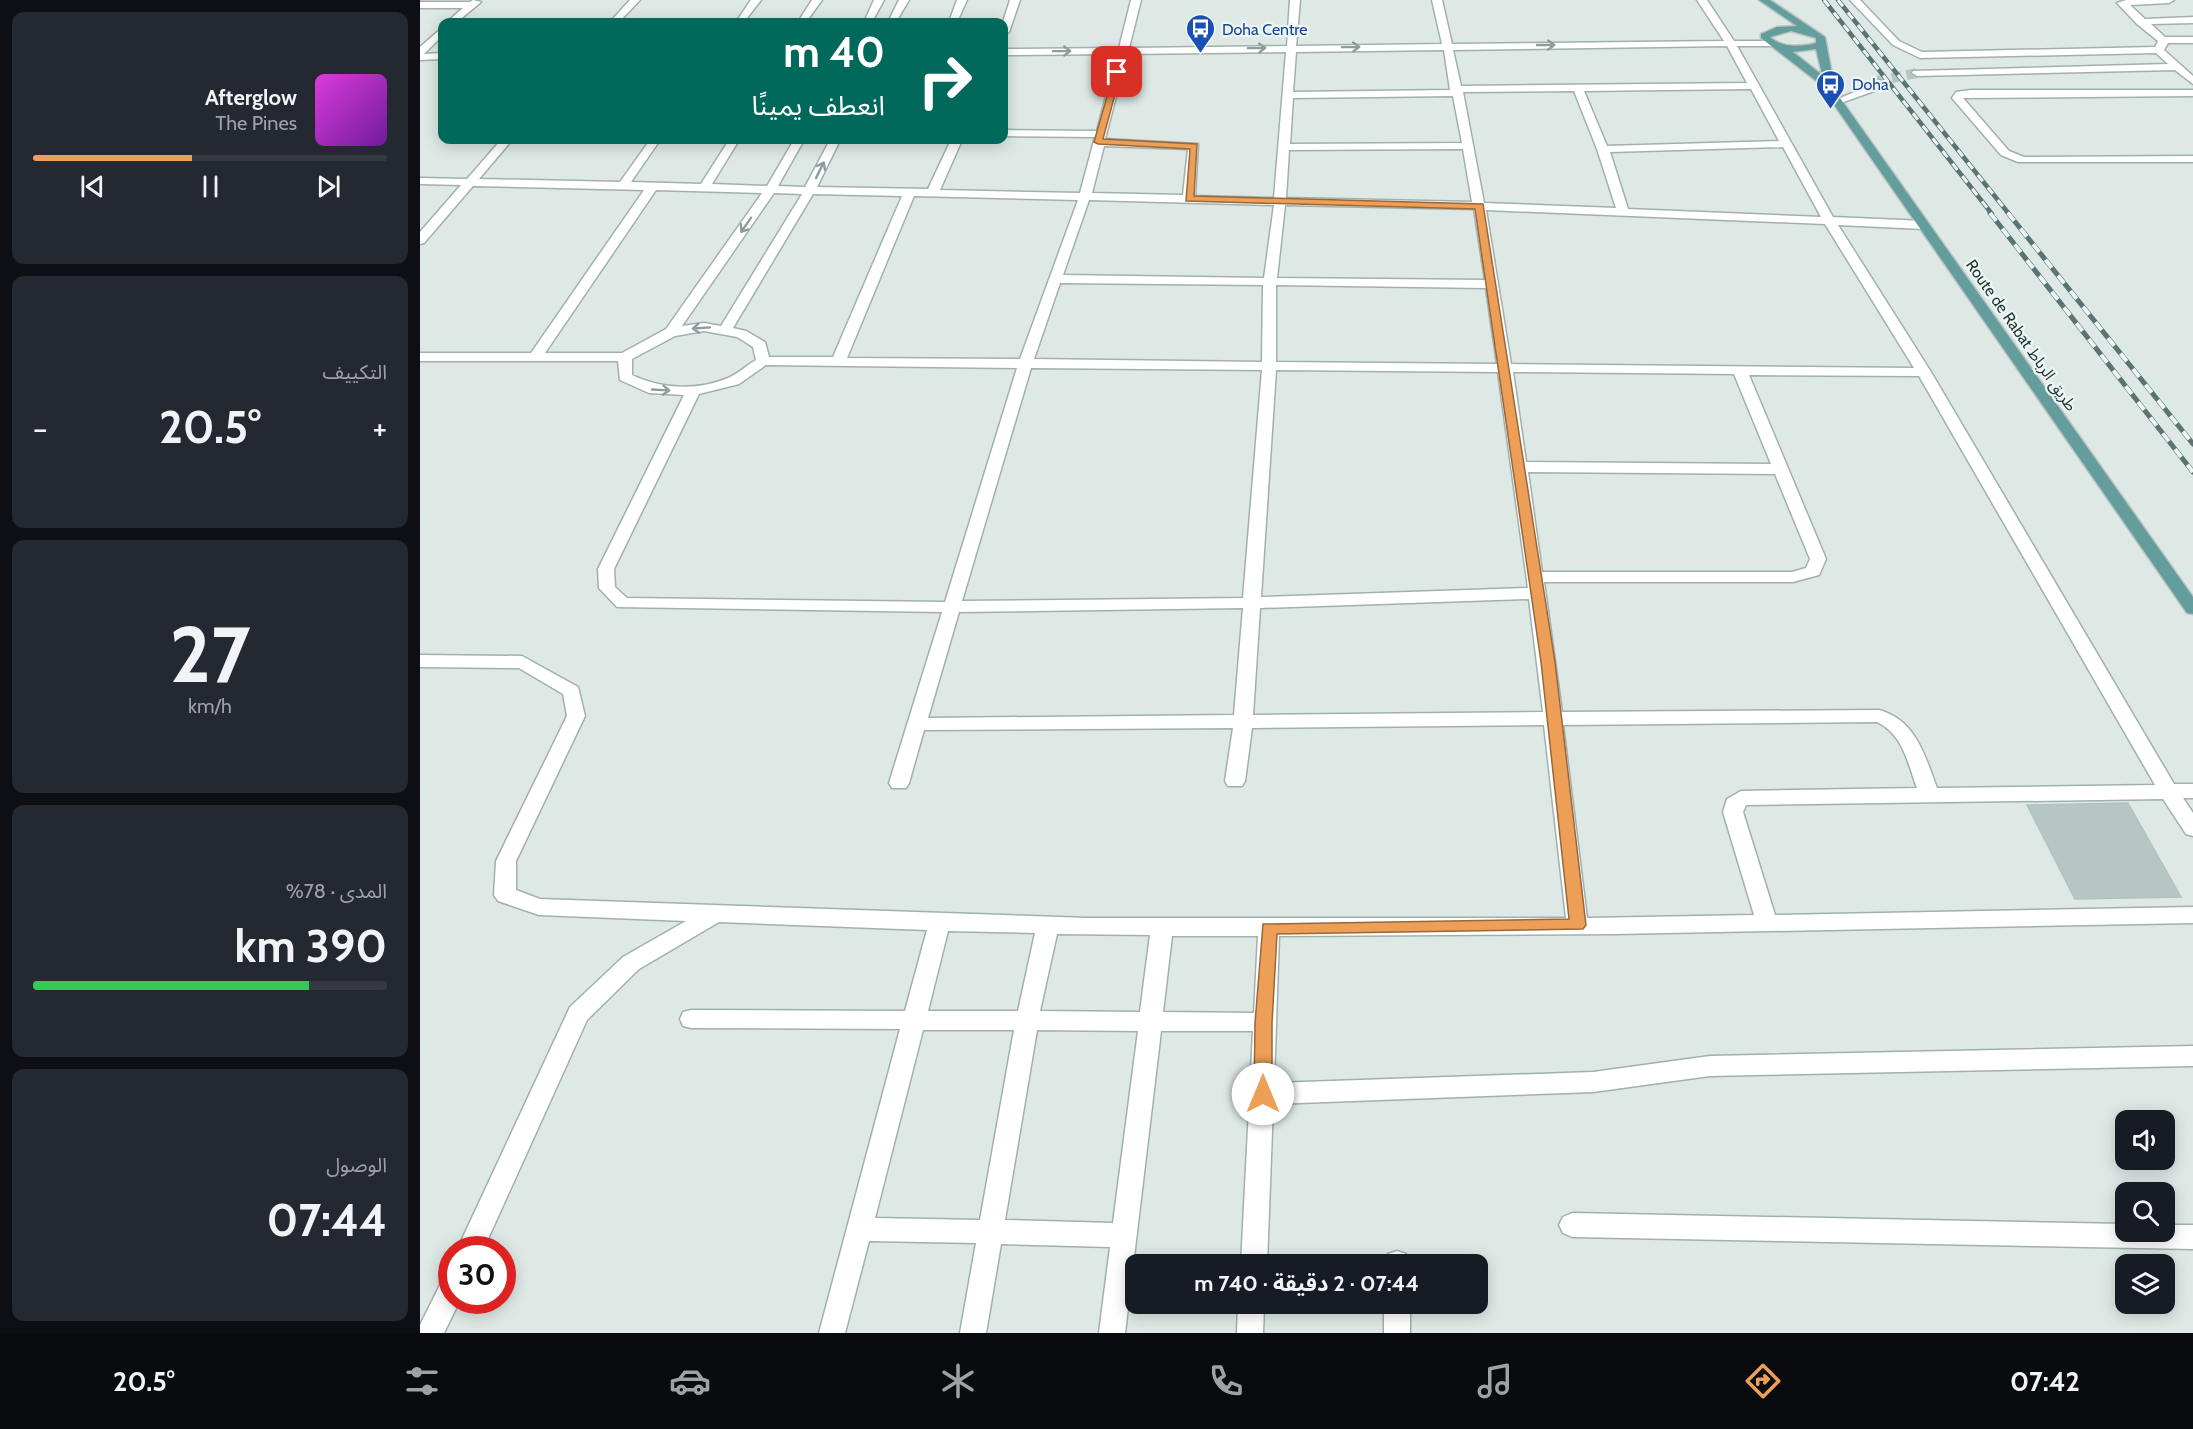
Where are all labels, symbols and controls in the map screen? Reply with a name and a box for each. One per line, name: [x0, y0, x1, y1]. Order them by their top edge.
bus stop icon: Doha Centre: [1185, 13, 1217, 55]
place label: Doha Centre: [1222, 20, 1307, 39]
text: 40 m: [783, 26, 885, 78]
one-way arrow: [1536, 39, 1556, 51]
one-way arrow: [1341, 41, 1361, 53]
icon: right: [906, 42, 984, 120]
one-way arrow: [1246, 43, 1266, 54]
one-way arrow: [1051, 46, 1071, 57]
pin: [1091, 46, 1142, 97]
icon: arrive: [1100, 55, 1133, 88]
bus stop icon: Doha: [1815, 68, 1847, 110]
place label: Doha: [1852, 75, 1889, 94]
text: Afterglow: [205, 84, 297, 111]
text: انعطف يمينًا: [751, 89, 885, 122]
text: The Pines: [216, 111, 297, 135]
one-way arrow: [814, 161, 826, 179]
icon: previous: [76, 170, 109, 203]
icon: pause: [194, 170, 227, 203]
icon: next: [312, 170, 345, 203]
one-way arrow: [740, 216, 752, 232]
street label: Route de Rabat طريق الرباط: [1961, 256, 2081, 415]
one-way arrow: [691, 323, 711, 334]
text: التكييف: [323, 360, 387, 384]
one-way arrow: [650, 384, 670, 395]
text: 20.5°: [159, 400, 261, 454]
text: −: [33, 408, 48, 448]
text: +: [372, 408, 387, 448]
text: 27: [169, 607, 251, 702]
text: km/h: [188, 694, 232, 718]
text: المدى · 78%: [286, 879, 387, 903]
text: 390 km: [235, 919, 387, 973]
position arrow: [1231, 1062, 1295, 1126]
map controls: [2115, 1110, 2175, 1314]
button: sound: [2115, 1110, 2175, 1170]
text: الوصول: [326, 1153, 387, 1177]
button: search: [2115, 1182, 2175, 1242]
text: 07:44: [266, 1193, 387, 1247]
speed limit sign: 30: [438, 1236, 516, 1314]
button: layers: [2115, 1254, 2175, 1314]
text: 07:44 · 2 دقيقة · 740 m: [1194, 1270, 1419, 1297]
icon: filters: [401, 1360, 443, 1402]
icon: car: [669, 1360, 711, 1402]
icon: climate: [937, 1360, 979, 1402]
icon: phone: [1205, 1360, 1247, 1402]
icon: music: [1474, 1360, 1516, 1402]
icon: directions: [1742, 1360, 1784, 1402]
text: 20.5°: [113, 1365, 174, 1398]
text: 07:42: [2010, 1365, 2080, 1398]

